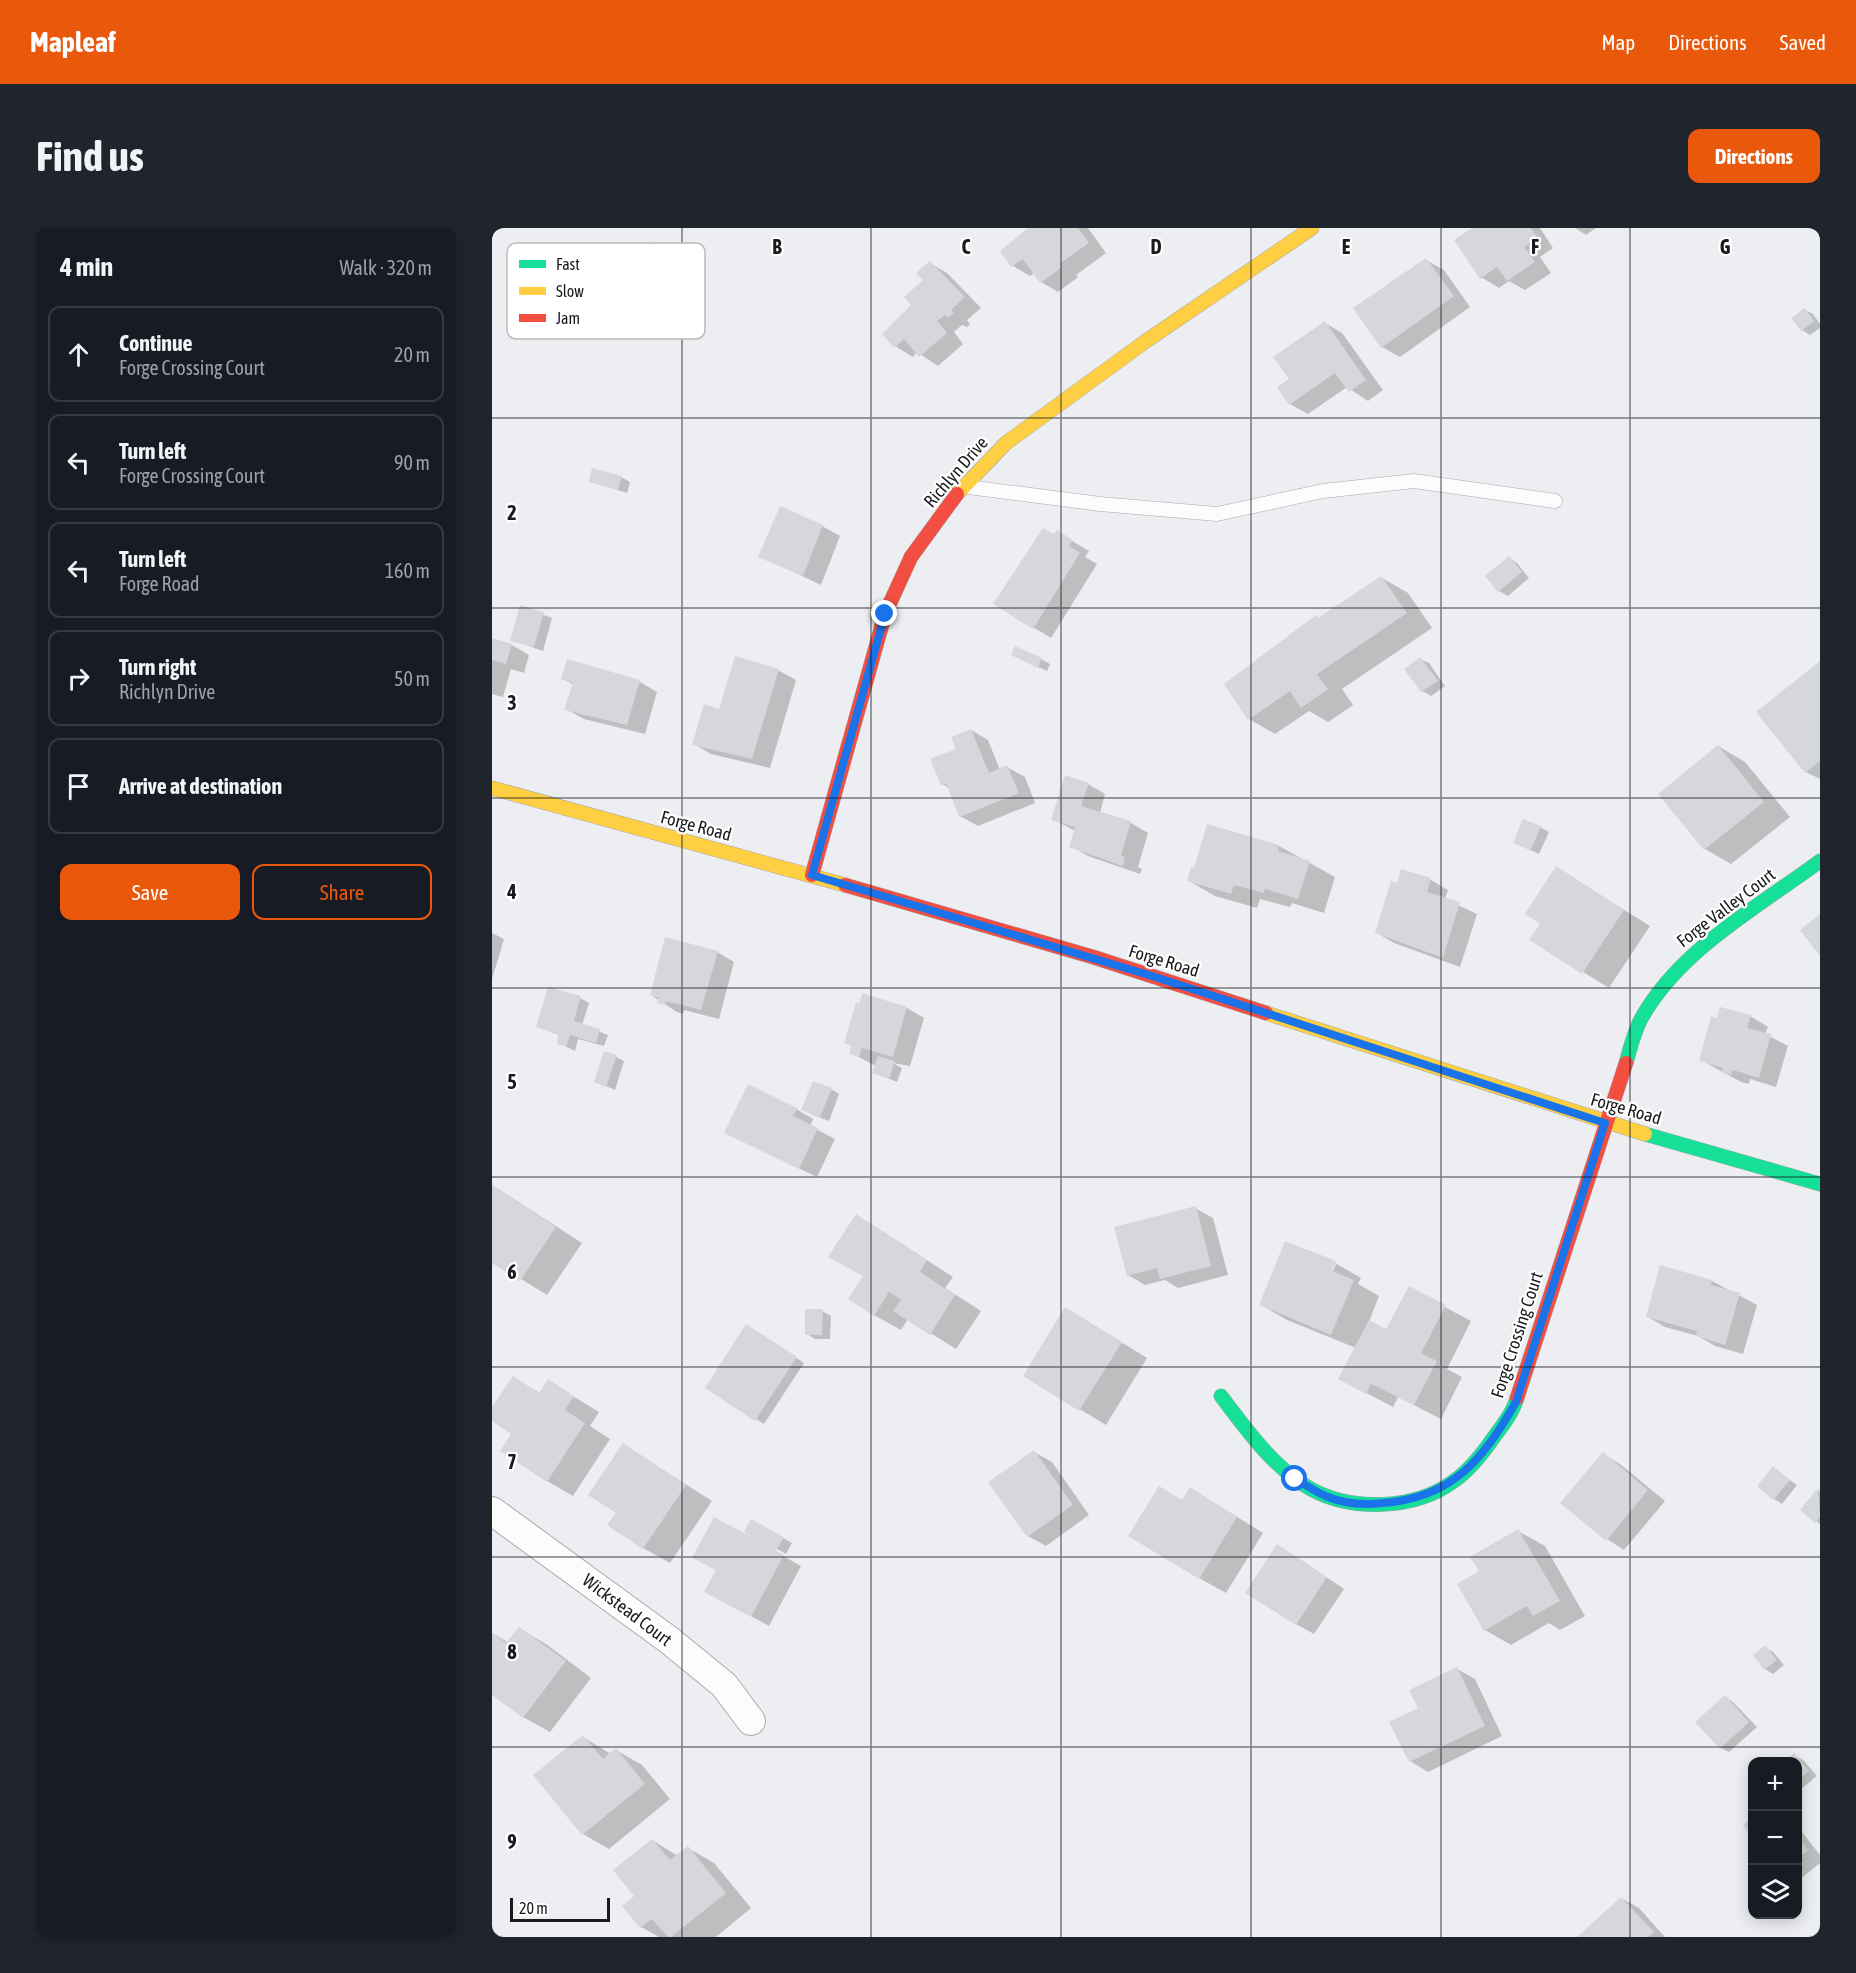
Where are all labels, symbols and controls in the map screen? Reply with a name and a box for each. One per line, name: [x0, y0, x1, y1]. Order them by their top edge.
text: Mapleaf: [30, 26, 116, 58]
text: Map: [1601, 30, 1635, 54]
text: Directions: [1668, 30, 1747, 54]
text: Saved: [1780, 30, 1826, 54]
button: Directions: [1688, 129, 1820, 183]
text: Find us: [36, 132, 144, 180]
text: B: [772, 235, 782, 258]
text: C: [962, 235, 971, 258]
text: D: [1150, 235, 1162, 258]
text: E: [1342, 235, 1351, 258]
text: F: [1531, 235, 1539, 258]
text: G: [1720, 235, 1731, 258]
legend: [507, 243, 705, 339]
text: 4 min: [60, 252, 113, 282]
text: Fast: [556, 255, 580, 273]
text: Walk · 320 m: [340, 256, 432, 279]
text: Slow: [556, 282, 584, 300]
text: Jam: [556, 309, 580, 327]
text: Continue: [119, 330, 193, 356]
icon: ahead: [62, 338, 95, 371]
text: 20 m: [394, 343, 430, 366]
text: Forge Crossing Court: [119, 356, 265, 379]
street label: Richlyn Drive: [919, 432, 992, 511]
text: Turn left: [119, 438, 186, 464]
icon: left: [62, 446, 95, 479]
text: 90 m: [394, 451, 430, 474]
text: Forge Crossing Court: [119, 464, 265, 487]
text: 2: [507, 501, 517, 524]
text: Turn left: [119, 546, 186, 572]
icon: left: [62, 554, 95, 587]
text: 160 m: [385, 559, 430, 582]
text: Forge Road: [119, 572, 200, 595]
route end: [871, 600, 897, 626]
text: Turn right: [119, 654, 196, 680]
icon: right: [62, 662, 95, 695]
text: 50 m: [394, 667, 430, 690]
text: Richlyn Drive: [119, 680, 215, 703]
text: 3: [507, 691, 517, 714]
icon: arrive: [62, 770, 95, 803]
text: Arrive at destination: [119, 773, 282, 799]
street label: Forge Road: [658, 806, 734, 845]
button: Save: [60, 864, 240, 920]
button: Share: [252, 864, 432, 920]
street label: Forge Valley Court: [1672, 864, 1779, 951]
text: 4: [506, 880, 517, 903]
street label: Forge Road: [1126, 940, 1202, 981]
text: 5: [507, 1070, 517, 1093]
street label: Forge Road: [1588, 1088, 1664, 1129]
text: 6: [507, 1260, 517, 1283]
street label: Forge Crossing Court: [1486, 1269, 1547, 1401]
text: 7: [507, 1450, 517, 1473]
route start: [1281, 1465, 1307, 1491]
street label: Wickstead Court: [579, 1569, 676, 1650]
text: 8: [507, 1640, 517, 1663]
map controls: [1748, 1757, 1802, 1919]
button: +: [1748, 1757, 1802, 1811]
button: −: [1748, 1811, 1802, 1865]
text: 9: [507, 1830, 517, 1853]
button: layers: [1748, 1865, 1802, 1919]
scale bar: [510, 1895, 610, 1922]
text: 20 m: [519, 1899, 548, 1917]

